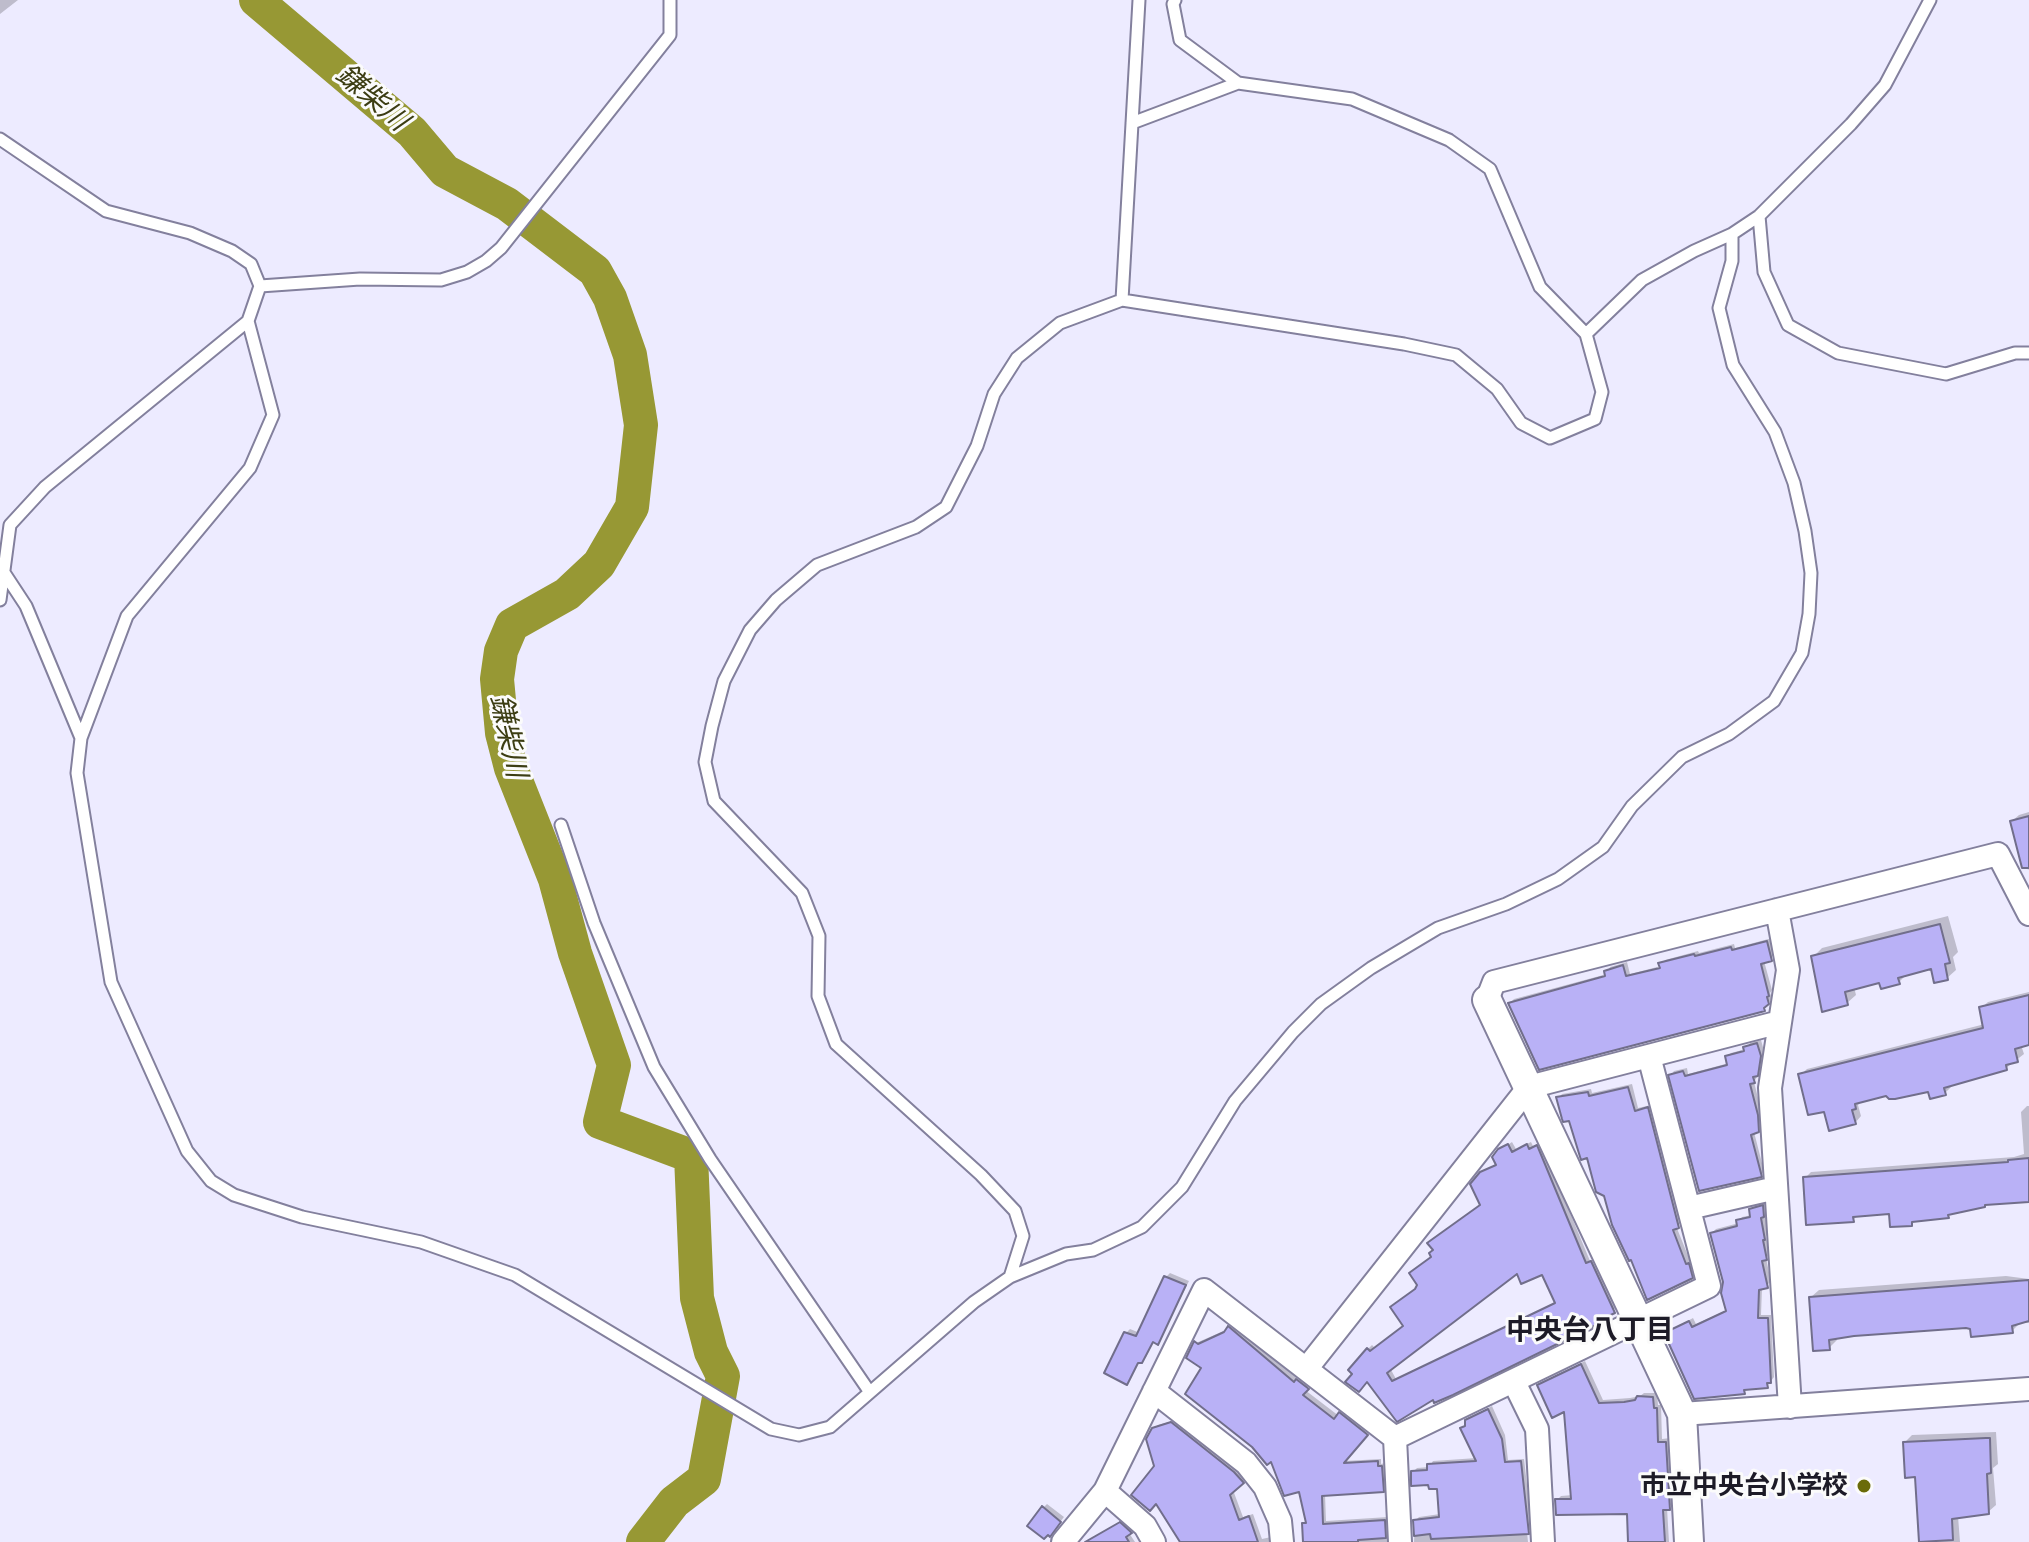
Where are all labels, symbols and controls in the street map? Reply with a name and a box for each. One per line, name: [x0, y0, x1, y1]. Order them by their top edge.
water label: 鎌柴川: [329, 58, 415, 138]
water label: 鎌柴川: [483, 691, 533, 781]
district label: 中央台八丁目: [1506, 1314, 1674, 1348]
place label: 市立中央台小学校: [1640, 1470, 1848, 1502]
marker: 市立中央台小学校: [1855, 1477, 1873, 1495]

